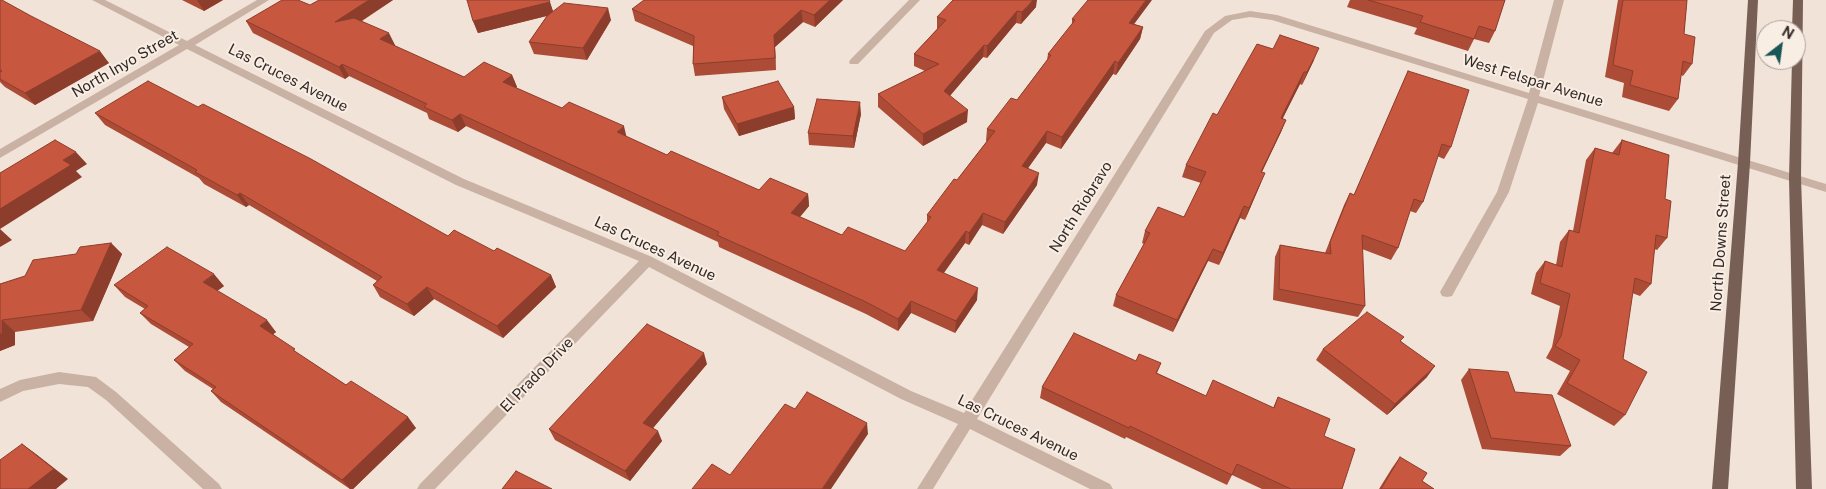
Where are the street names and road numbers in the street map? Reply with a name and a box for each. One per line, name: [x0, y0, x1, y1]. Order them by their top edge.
street label: North Inyo Street: [69, 26, 181, 102]
street label: Las Cruces Avenue: [225, 40, 351, 116]
street label: West Felspar Avenue: [1460, 51, 1606, 111]
street label: North Riobravo: [1046, 158, 1116, 256]
street label: North Downs Street: [1707, 174, 1735, 312]
street label: Las Cruces Avenue: [591, 213, 719, 285]
street label: El Prado Drive: [497, 334, 577, 416]
street label: Las Cruces Avenue: [955, 391, 1081, 465]

